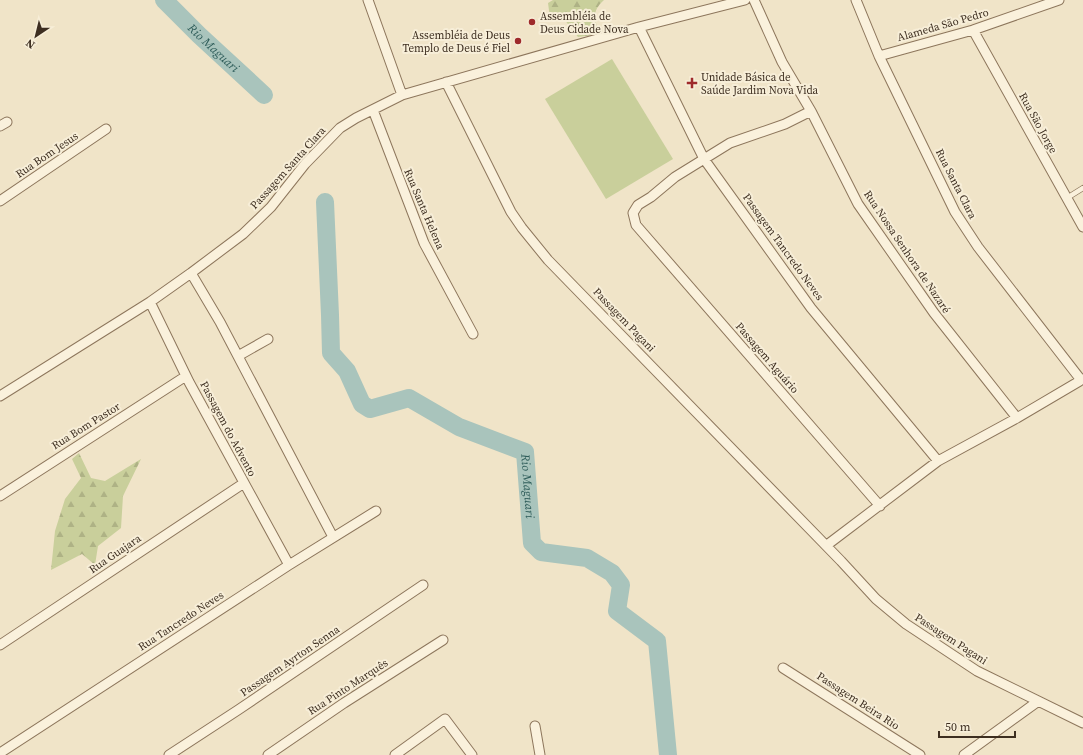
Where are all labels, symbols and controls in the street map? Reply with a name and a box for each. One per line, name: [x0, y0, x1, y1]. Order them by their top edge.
street label: Alameda São Pedro: [896, 5, 990, 45]
place label: Assembléia de Deus Cidade Nova: [540, 9, 629, 37]
north arrow: [16, 16, 56, 56]
marker: Assembléia de Deus Cidade Nova: [527, 17, 537, 27]
water label: Rio Maguari: [184, 20, 243, 76]
place label: Assembléia de Deus Templo de Deus é Fiel: [403, 28, 510, 56]
text: N: [23, 35, 38, 52]
marker: Assembléia de Deus Templo de Deus é Fiel: [513, 36, 523, 46]
place label: Unidade Básica de Saúde Jardim Nova Vida: [701, 70, 819, 98]
marker: Unidade Básica de Saúde Jardim Nova Vida: [686, 77, 698, 89]
street label: Rua São Jorge: [1015, 90, 1061, 156]
street label: Passagem Santa Clara: [247, 123, 329, 212]
street label: Rua Bom Jesus: [13, 128, 81, 181]
street label: Rua Santa Clara: [932, 146, 980, 222]
street label: Rua Santa Helena: [400, 166, 448, 252]
street label: Rua Nossa Senhora de Nazaré: [860, 188, 954, 317]
street label: Passagem Tancredo Neves: [739, 191, 827, 304]
street label: Passagem Pagani: [590, 285, 658, 355]
street label: Passagem Aguário: [732, 319, 802, 397]
street label: Passagem do Advento: [196, 379, 260, 479]
street label: Rua Bom Pastor: [49, 399, 123, 453]
water label: Rio Maguari: [517, 452, 538, 519]
street label: Rua Guajara: [86, 531, 144, 577]
street label: Rua Tancredo Neves: [135, 588, 227, 654]
street label: Passagem Pagani: [912, 610, 990, 668]
street label: Passagem Ayrton Senna: [237, 622, 343, 700]
street label: Rua Pinto Marquês: [305, 655, 391, 719]
street label: Passagem Beira Rio: [814, 669, 902, 733]
scale bar: [939, 713, 1015, 739]
text: 50 m: [945, 719, 971, 735]

